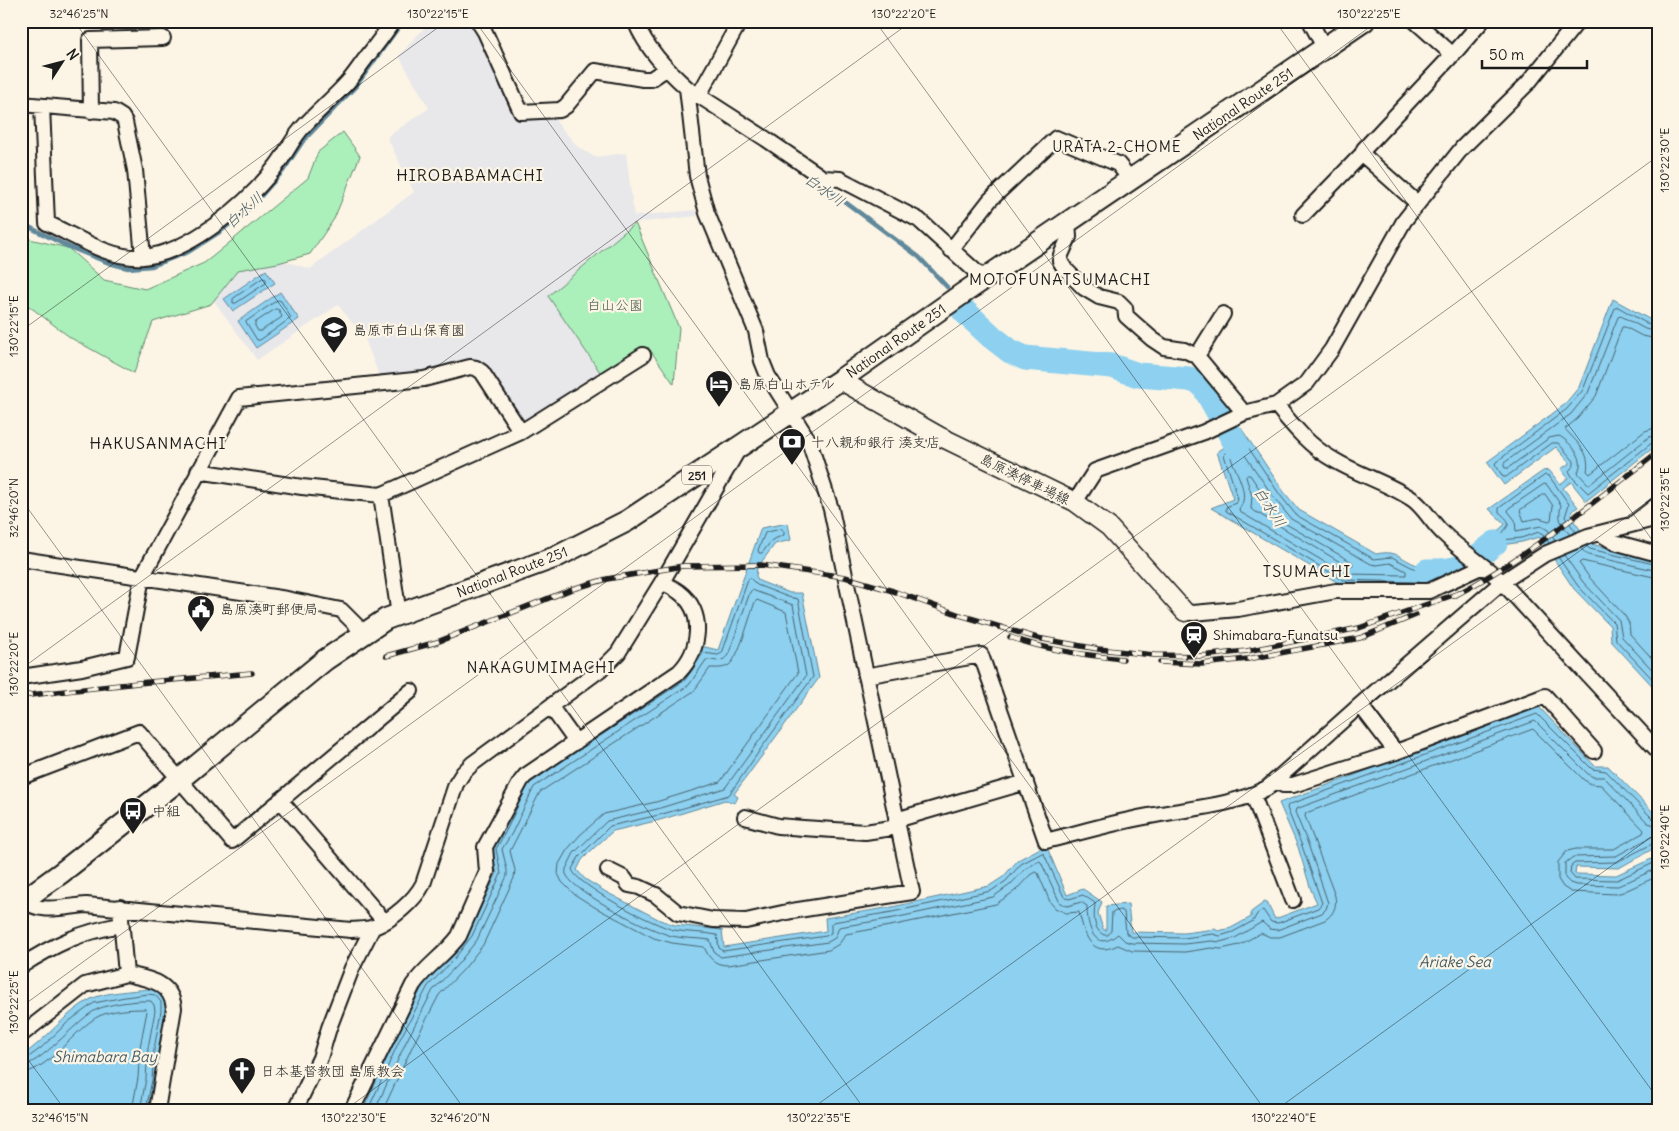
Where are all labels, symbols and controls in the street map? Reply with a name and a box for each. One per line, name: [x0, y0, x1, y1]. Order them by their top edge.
text: 32°46'25"N: [49, 6, 109, 21]
text: 130°22'15"E: [407, 6, 469, 21]
text: 130°22'20"E: [872, 6, 936, 21]
text: 130°22'25"E: [1337, 6, 1401, 21]
north arrow: [38, 38, 88, 88]
scale bar: [1482, 38, 1586, 70]
text: N: [62, 45, 83, 64]
text: 50 m: [1489, 45, 1524, 64]
street label: National Route 251: [1189, 64, 1297, 144]
text: 130°22'30"E: [1657, 128, 1672, 192]
district label: URATA 2-CHOME: [1052, 137, 1182, 156]
district label: HIROBABAMACHI: [396, 165, 544, 185]
water label: 白水川: [801, 169, 849, 211]
water label: 白水川: [221, 188, 267, 232]
district label: MOTOFUNATSUMACHI: [969, 269, 1151, 289]
text: 130°22'15"E: [6, 295, 21, 357]
park label: 白山公園: [587, 296, 643, 314]
street label: National Route 251: [843, 300, 949, 382]
school or university icon: 島原市白山保育園: [319, 315, 349, 354]
place label: 島原市白山保育園: [353, 321, 465, 339]
hotel icon: 島原白山ホテル: [704, 369, 734, 408]
place label: 島原白山ホテル: [738, 375, 835, 393]
bank icon: 十八親和銀行 湊支店: [777, 427, 807, 466]
district label: HAKUSANMACHI: [90, 433, 226, 453]
place label: 十八親和銀行 湊支店: [811, 433, 940, 451]
street label: 島原湊停車場線: [977, 449, 1073, 509]
road number: 251: [682, 466, 712, 484]
text: 130°22'35"E: [1657, 467, 1672, 531]
text: 32°46'20"N: [6, 478, 21, 538]
water label: 白水川: [1250, 483, 1290, 531]
street label: National Route 251: [454, 543, 570, 601]
district label: TSUMACHI: [1263, 561, 1351, 581]
public building icon: 島原湊町郵便局: [186, 594, 216, 633]
place label: 島原湊町郵便局: [220, 600, 318, 618]
station icon: Shimabara-Funatsu: [1179, 620, 1209, 659]
place label: Shimabara-Funatsu: [1213, 626, 1338, 644]
text: 130°22'20"E: [6, 632, 21, 696]
district label: NAKAGUMIMACHI: [466, 657, 616, 677]
bus stop icon: 中組: [118, 796, 148, 835]
place label: 中組: [152, 802, 180, 820]
text: 130°22'40"E: [1657, 805, 1672, 869]
water label: Ariake Sea: [1419, 952, 1492, 971]
text: 130°22'25"E: [6, 970, 21, 1034]
water label: Shimabara Bay: [53, 1047, 158, 1066]
church icon: 日本基督教団 島原教会: [227, 1056, 257, 1095]
place label: 日本基督教団 島原教会: [261, 1062, 404, 1080]
text: 32°46'15"N: [31, 1110, 89, 1125]
text: 130°22'30"E: [322, 1110, 386, 1125]
text: 32°46'20"N: [430, 1110, 490, 1125]
text: 130°22'35"E: [787, 1110, 851, 1125]
text: 130°22'40"E: [1252, 1110, 1316, 1125]

